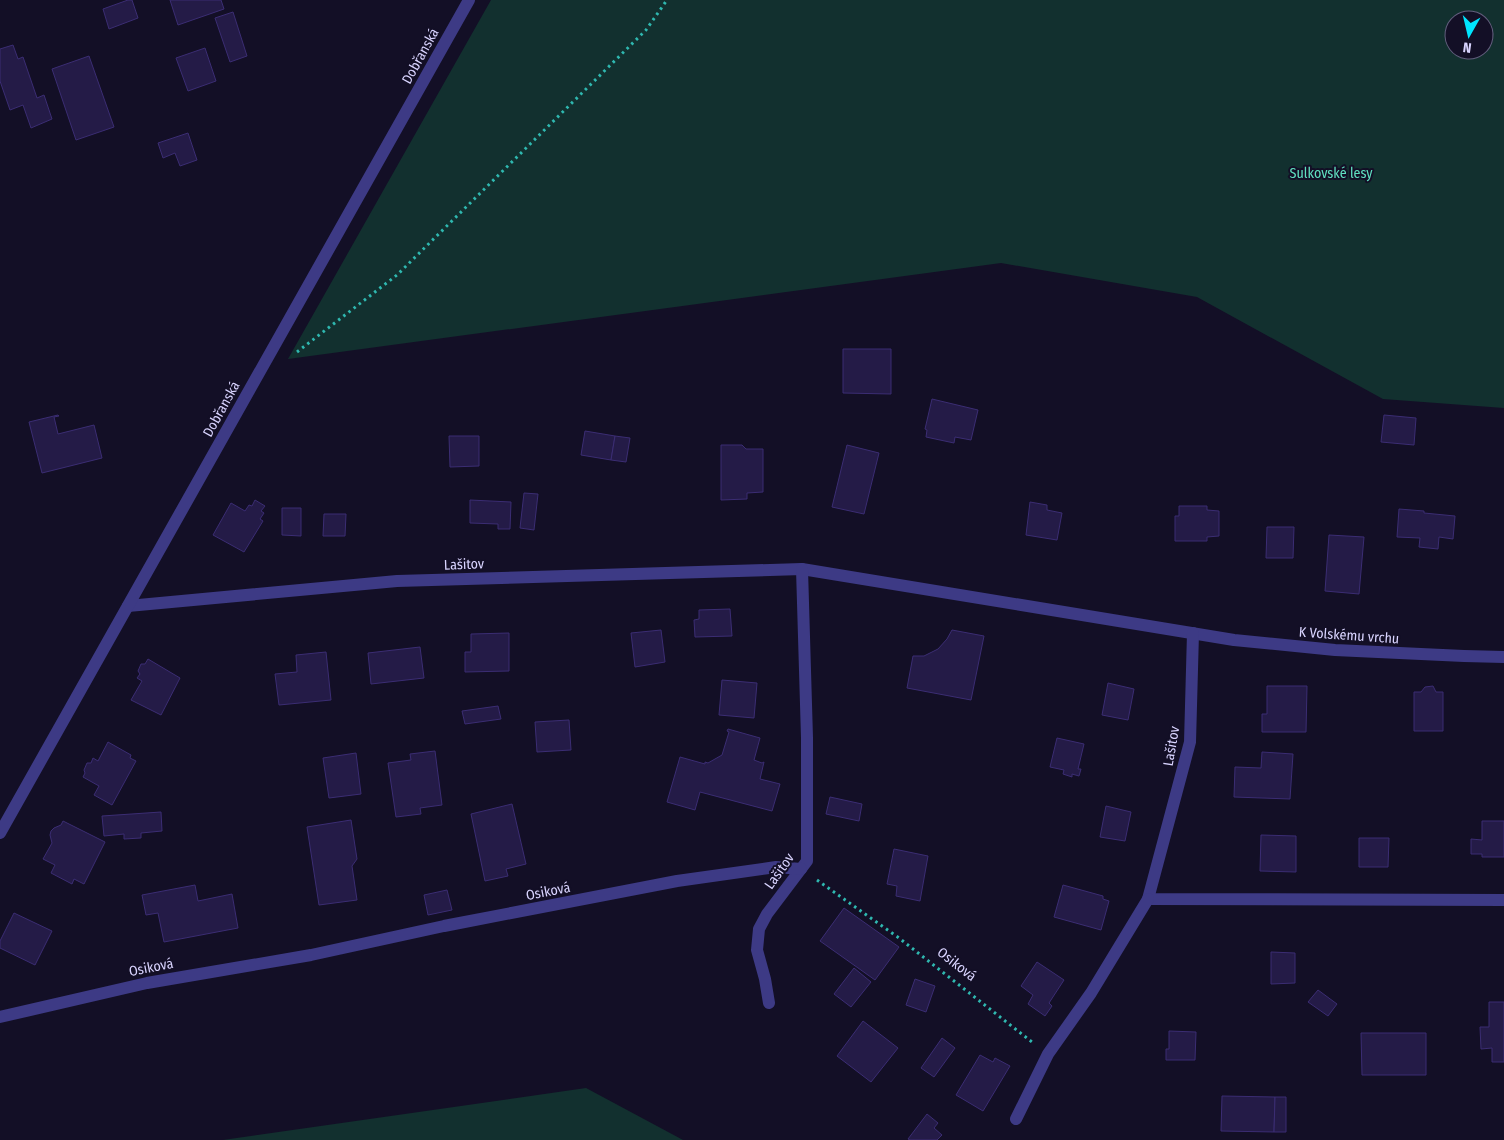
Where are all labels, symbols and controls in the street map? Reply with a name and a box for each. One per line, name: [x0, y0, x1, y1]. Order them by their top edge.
north arrow: [1444, 10, 1494, 60]
street label: Dobřanská: [398, 25, 443, 87]
text: N: [1462, 38, 1473, 56]
park label: Sulkovské lesy: [1290, 165, 1373, 182]
street label: Dobřanská: [199, 378, 244, 440]
street label: Lašitov: [444, 555, 485, 574]
street label: K Volskému vrchu: [1298, 624, 1400, 647]
street label: Lašitov: [1160, 724, 1183, 767]
street label: Lašitov: [761, 849, 798, 893]
street label: Osiková: [524, 879, 572, 904]
street label: Osiková: [934, 944, 980, 985]
street label: Osiková: [127, 955, 175, 980]

